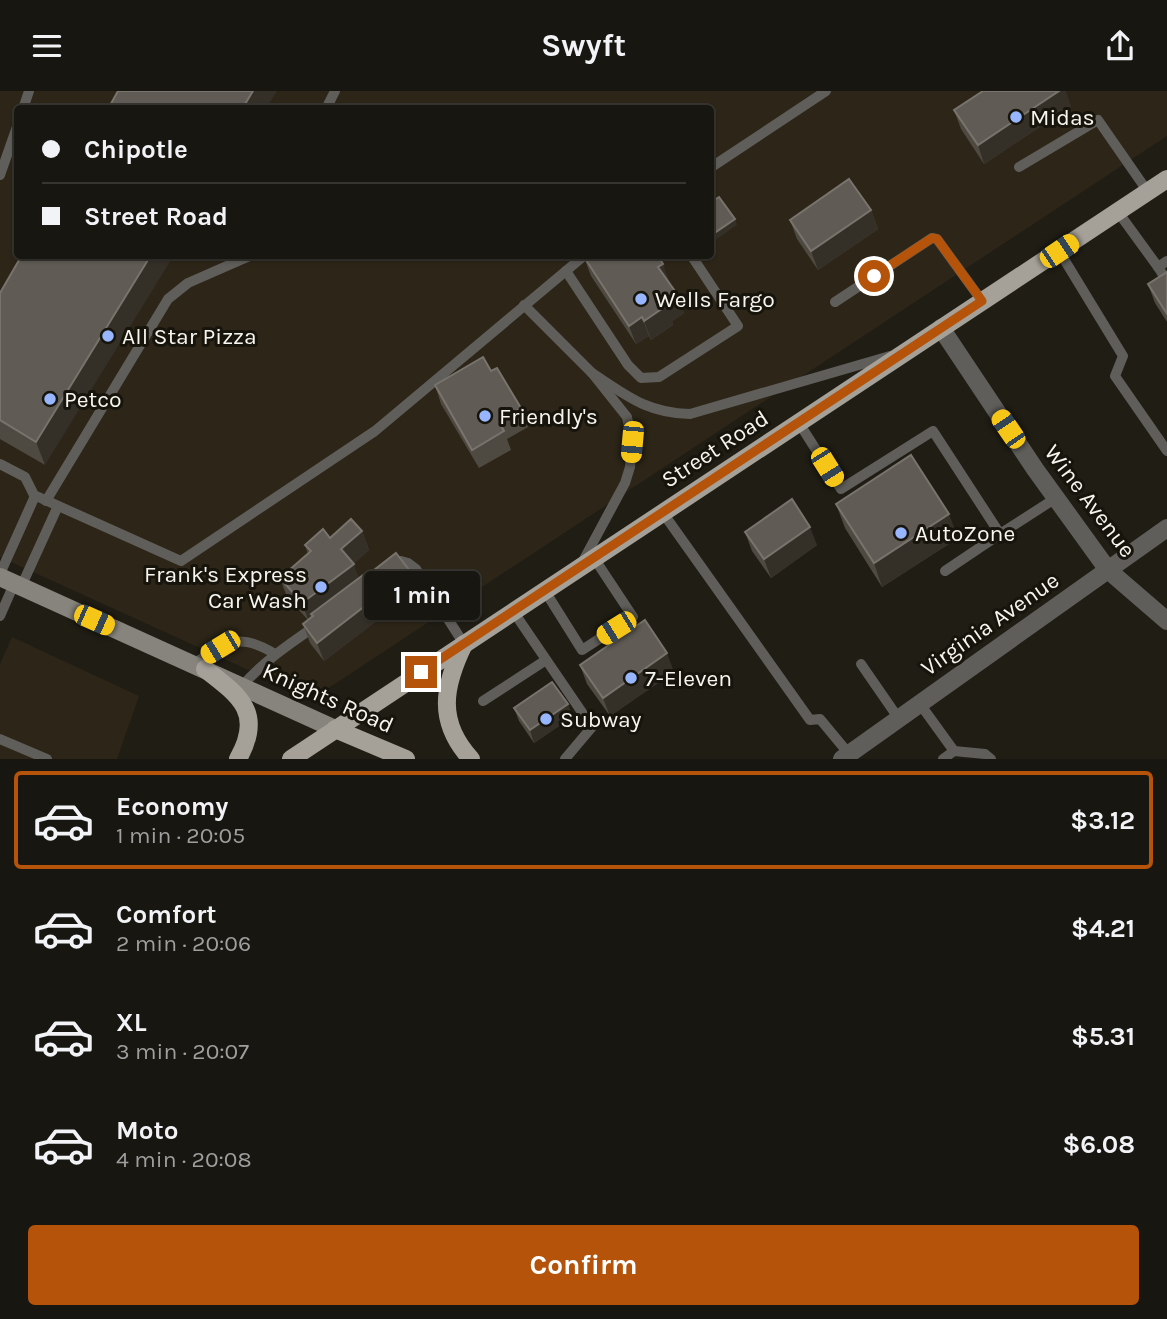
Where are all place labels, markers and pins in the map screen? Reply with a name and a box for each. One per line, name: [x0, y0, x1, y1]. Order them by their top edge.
place label: Midas: [1030, 104, 1095, 131]
marker: Midas: [1008, 109, 1024, 125]
place label: Wells Fargo: [655, 286, 775, 313]
marker: Wells Fargo: [633, 291, 649, 307]
place label: All Star Pizza: [122, 323, 257, 350]
marker: All Star Pizza: [100, 328, 116, 344]
place label: Petco: [64, 386, 122, 413]
marker: Petco: [42, 391, 58, 407]
place label: Friendly's: [499, 403, 598, 430]
marker: Friendly's: [477, 408, 493, 424]
place label: AutoZone: [915, 520, 1015, 547]
marker: AutoZone: [893, 525, 909, 541]
place label: Frank's Express Car Wash: [144, 561, 307, 614]
marker: Frank's Express Car Wash: [313, 579, 329, 595]
place label: 7-Eleven: [645, 665, 732, 692]
marker: 7-Eleven: [623, 670, 639, 686]
place label: Subway: [560, 706, 642, 733]
marker: Subway: [538, 711, 554, 727]

